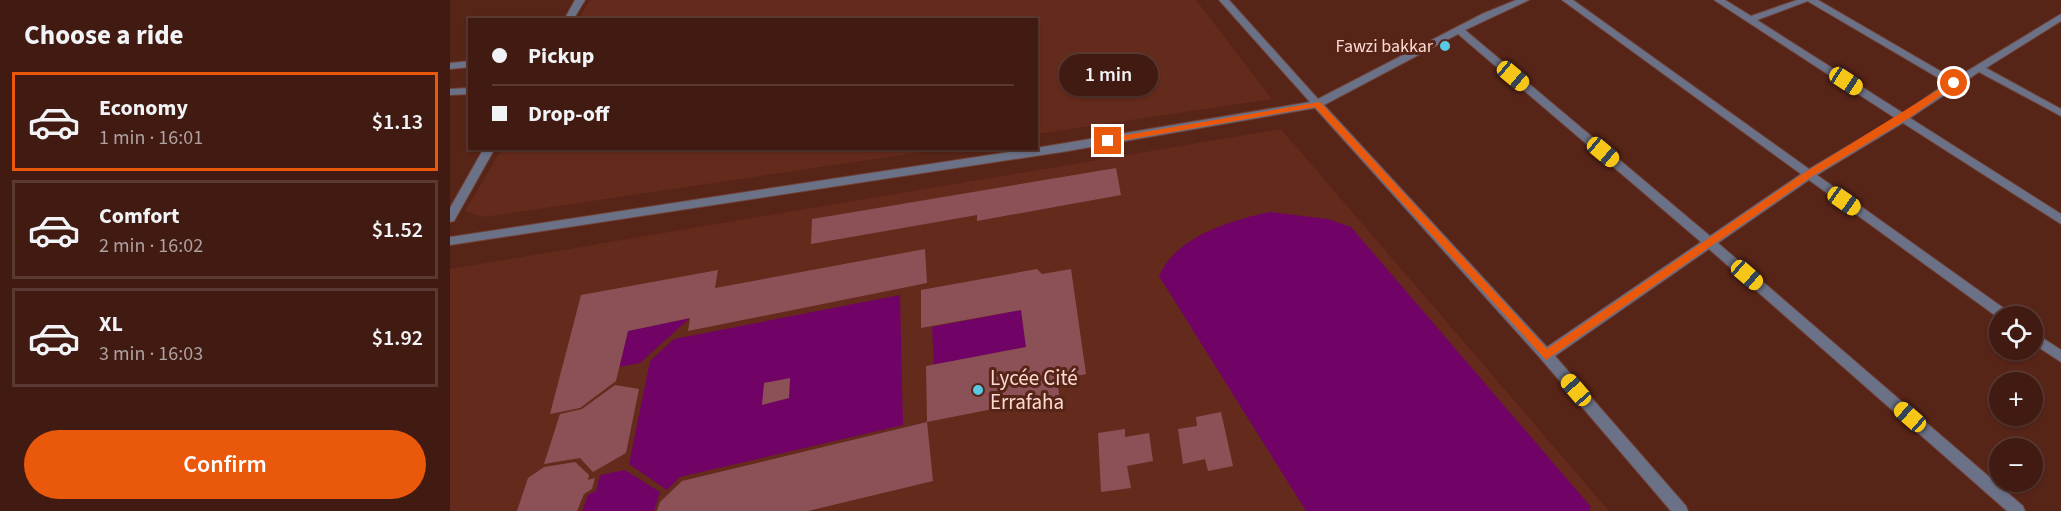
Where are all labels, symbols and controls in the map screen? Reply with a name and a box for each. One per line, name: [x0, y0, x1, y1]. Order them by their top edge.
text: Choose a ride: [24, 16, 184, 55]
place label: Fawzi bakkar: [1336, 34, 1434, 59]
marker: Fawzi bakkar: [1438, 39, 1452, 53]
text: Pickup: [528, 40, 594, 72]
callout: 1 min: [1058, 54, 1158, 96]
car: [1493, 58, 1533, 94]
text: 1 min: [1085, 61, 1132, 89]
car: [1826, 64, 1866, 98]
route start: [1940, 69, 1967, 96]
text: Economy: [99, 92, 188, 124]
icon: car: [27, 95, 81, 149]
text: Drop-off: [528, 98, 609, 130]
text: $1.13: [372, 106, 423, 138]
text: 1 min · 16:01: [99, 124, 203, 152]
route end: [1094, 127, 1121, 154]
car: [1583, 134, 1623, 170]
car: [1824, 183, 1864, 219]
text: Comfort: [99, 200, 180, 232]
icon: car: [27, 203, 81, 257]
text: $1.52: [372, 214, 423, 246]
text: 2 min · 16:02: [99, 232, 203, 260]
car: [1728, 256, 1766, 294]
map controls: [1989, 306, 2043, 492]
button: locate: [1989, 306, 2043, 360]
text: XL: [99, 308, 123, 340]
icon: car: [27, 311, 81, 365]
text: $1.92: [372, 322, 423, 354]
text: 3 min · 16:03: [99, 340, 203, 368]
place label: Lycée Cité Errafaha: [990, 363, 1078, 417]
car: [1557, 371, 1595, 409]
button: +: [1989, 372, 2043, 426]
marker: Lycée Cité Errafaha: [971, 383, 985, 397]
car: [1891, 398, 1929, 436]
button: Confirm: [24, 430, 426, 499]
button: −: [1989, 438, 2043, 492]

